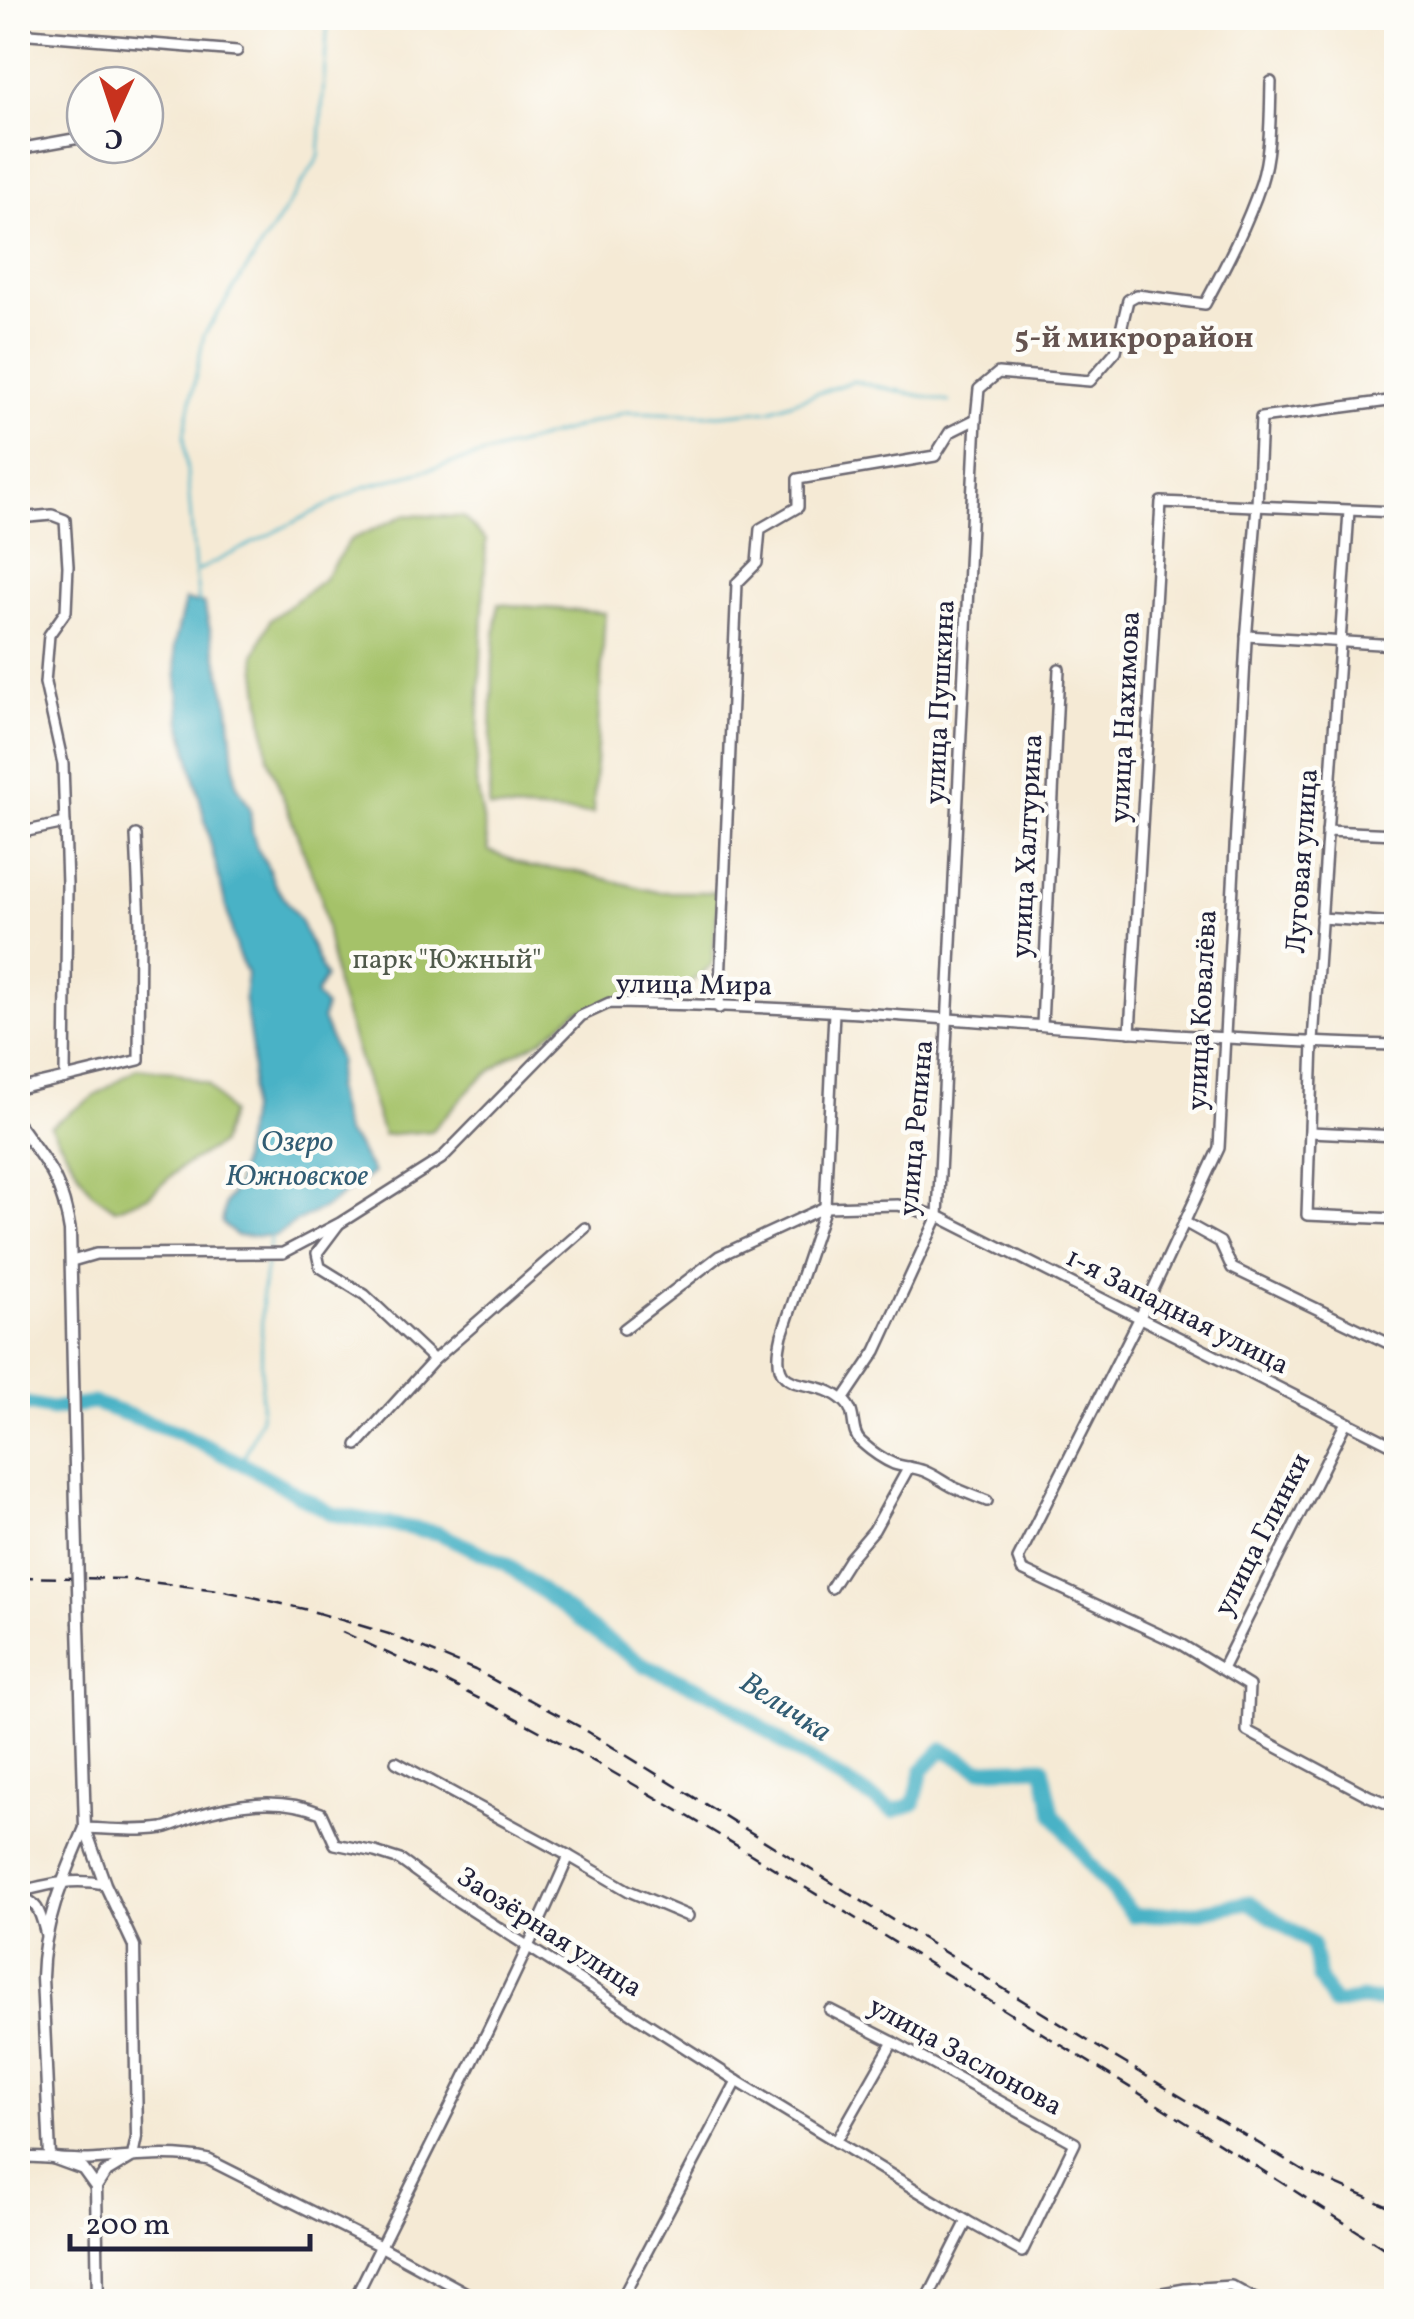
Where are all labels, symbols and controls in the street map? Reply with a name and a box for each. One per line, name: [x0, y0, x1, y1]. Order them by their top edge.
north arrow: [65, 65, 165, 165]
text: С: [104, 118, 124, 157]
district label: 5-й микрорайон: [1014, 318, 1254, 360]
street label: улица Пушкина: [916, 599, 966, 805]
street label: улица Нахимова: [1101, 610, 1151, 824]
street label: улица Халтурина: [1003, 733, 1053, 959]
street label: Луговая улица: [1277, 767, 1329, 955]
street label: улица Ковалёва: [1178, 909, 1228, 1111]
park label: парк "Южный": [352, 941, 542, 980]
street label: улица Мира: [615, 965, 773, 1007]
street label: улица Репина: [890, 1038, 944, 1218]
water label: Озеро Южновское: [226, 1122, 368, 1198]
street label: 1-я Западная улица: [1058, 1239, 1296, 1385]
street label: улица Глинки: [1205, 1447, 1321, 1623]
water label: Величка: [731, 1663, 839, 1753]
street label: Заозёрная улица: [448, 1858, 650, 2008]
street label: улица Заслонова: [861, 1988, 1069, 2126]
scale bar: [70, 2189, 310, 2251]
text: 200 m: [85, 2205, 170, 2247]

